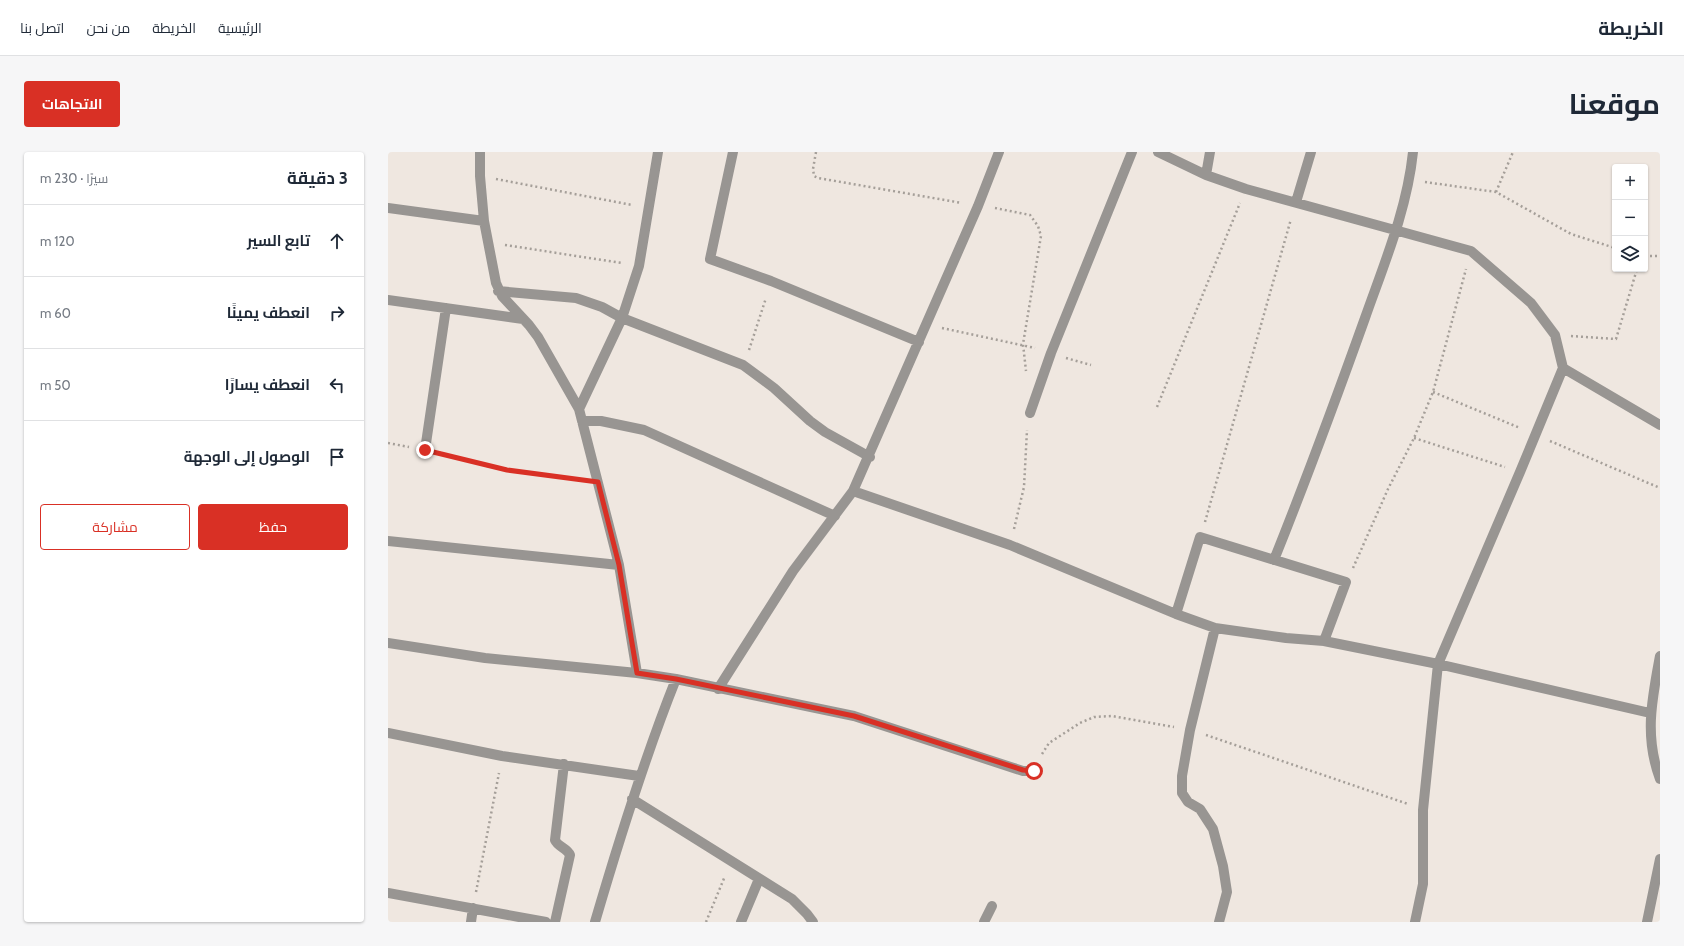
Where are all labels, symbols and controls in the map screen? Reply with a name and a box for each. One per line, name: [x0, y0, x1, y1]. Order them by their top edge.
text: الخريطة: [1598, 17, 1664, 40]
text: اتصل بنا: [20, 19, 64, 37]
text: من نحن: [86, 19, 130, 37]
text: الخريطة: [152, 19, 196, 37]
text: الرئيسية: [218, 19, 262, 37]
button: الاتجاهات: [24, 81, 120, 127]
text: موقعنا: [1569, 87, 1660, 121]
map controls: [1612, 164, 1648, 272]
button: +: [1612, 164, 1648, 200]
text: 3 دقيقة: [287, 168, 348, 188]
text: سيرًا · 230 m: [40, 170, 108, 186]
button: −: [1612, 200, 1648, 236]
icon: ahead: [326, 230, 348, 252]
text: تابع السير: [247, 232, 310, 250]
text: 120 m: [40, 233, 74, 249]
button: layers: [1612, 236, 1648, 272]
icon: right: [326, 302, 348, 324]
text: انعطف يمينًا: [227, 304, 310, 322]
text: 60 m: [40, 305, 71, 321]
icon: left: [326, 374, 348, 396]
text: انعطف يسارًا: [225, 376, 310, 394]
text: 50 m: [40, 377, 70, 393]
route end: [416, 441, 434, 459]
icon: arrive: [326, 446, 348, 468]
text: الوصول إلى الوجهة: [184, 448, 310, 466]
button: مشاركة: [40, 504, 190, 550]
button: حفظ: [198, 504, 348, 550]
route start: [1025, 762, 1043, 780]

